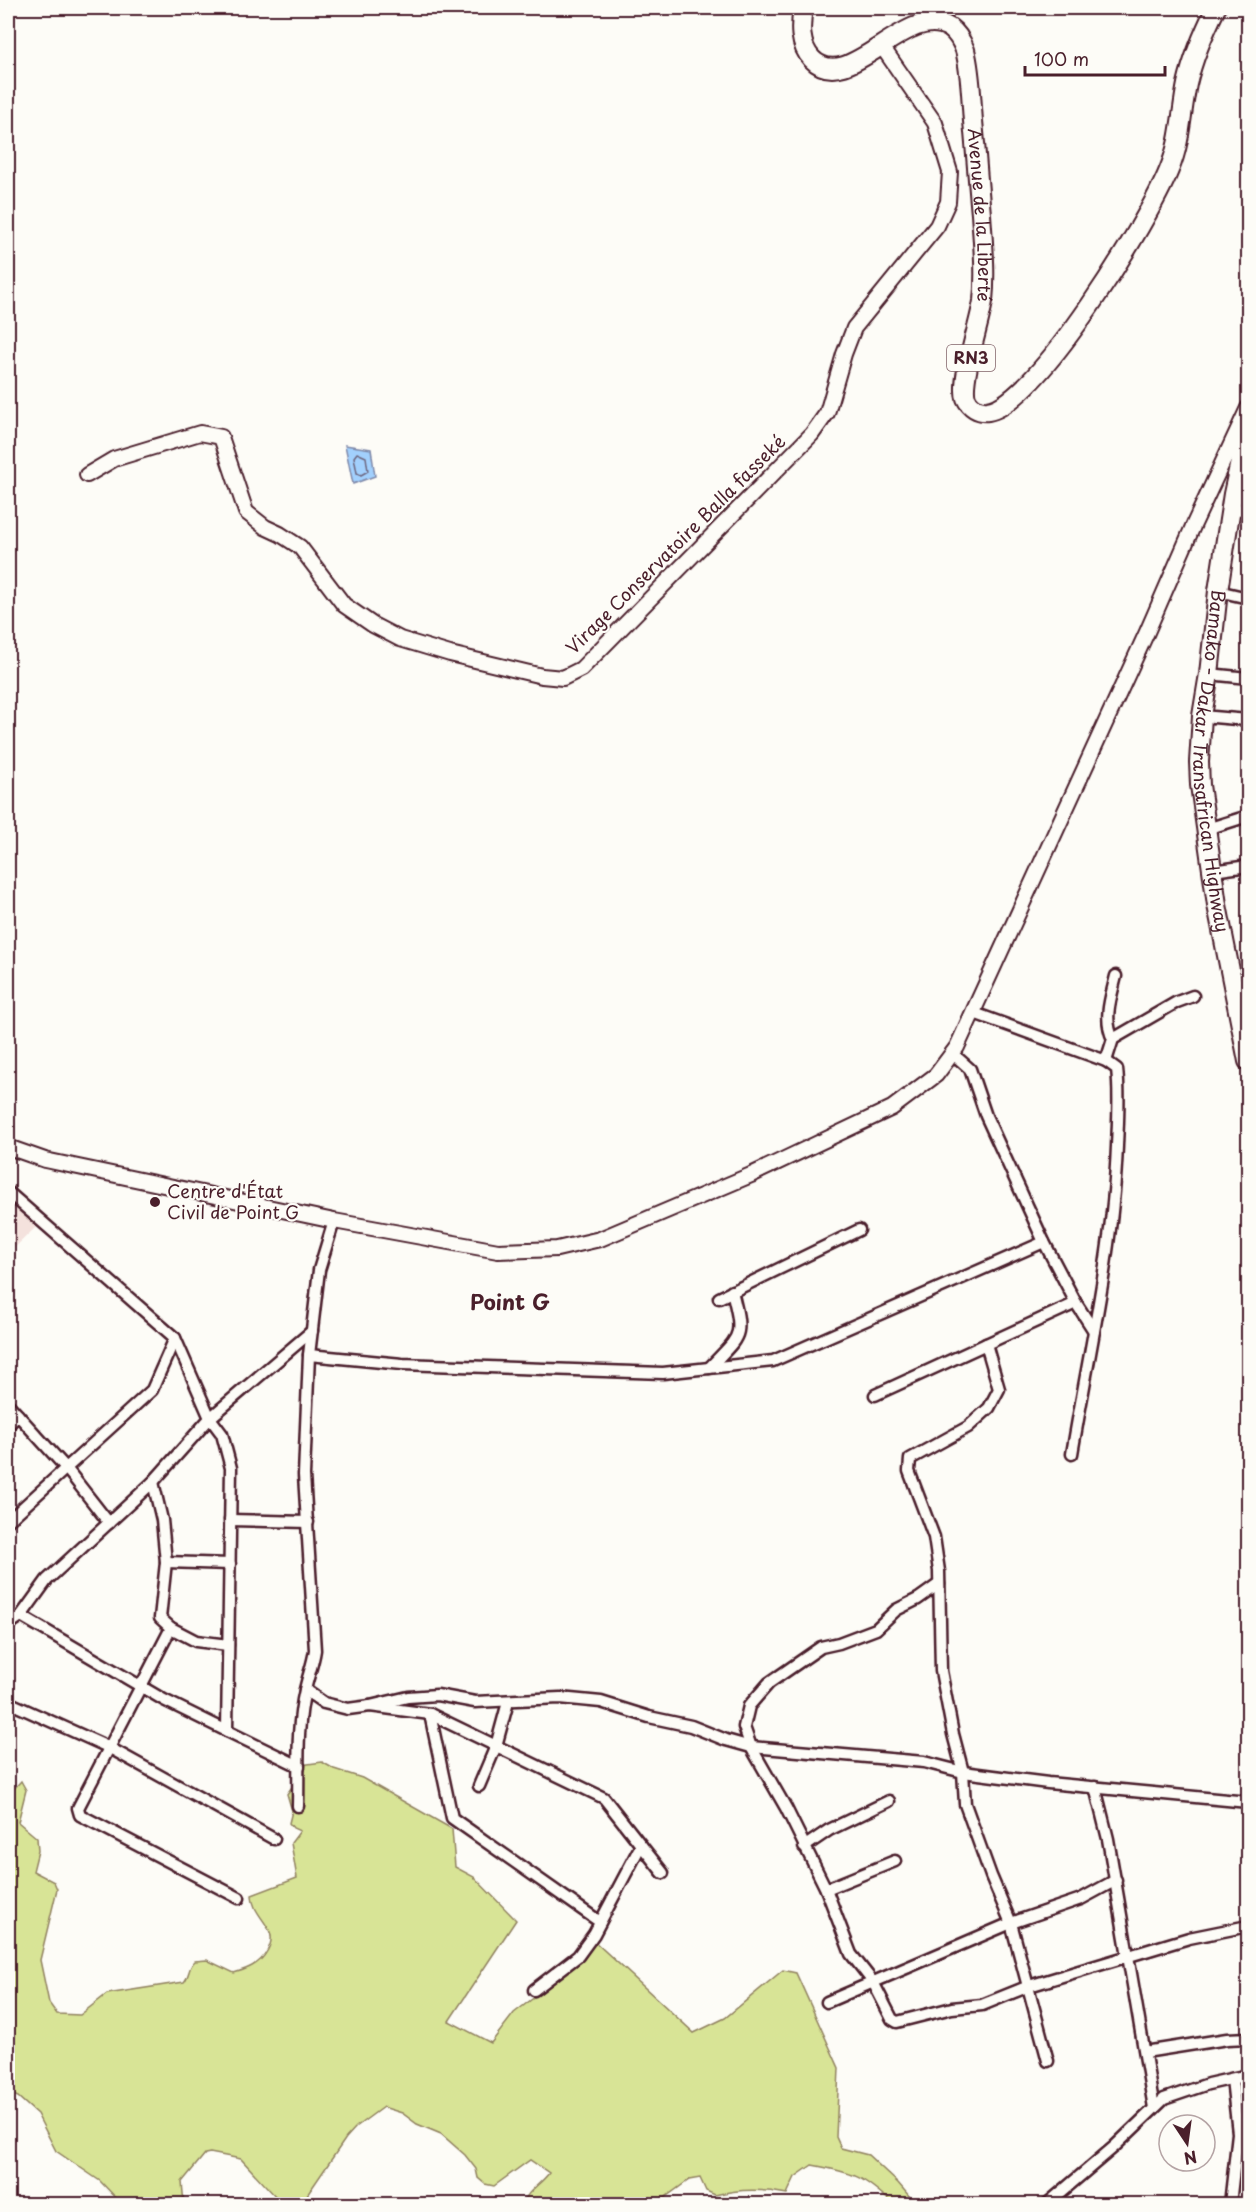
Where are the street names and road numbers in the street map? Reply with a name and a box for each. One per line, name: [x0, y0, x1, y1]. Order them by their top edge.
street label: Avenue de la Liberté: [962, 127, 999, 303]
road number: RN3: [947, 345, 995, 371]
street label: Virage Conservatoire Balla fasseké: [559, 428, 791, 660]
street label: Bamako - Dakar Transafrican Highway: [1187, 588, 1237, 934]

